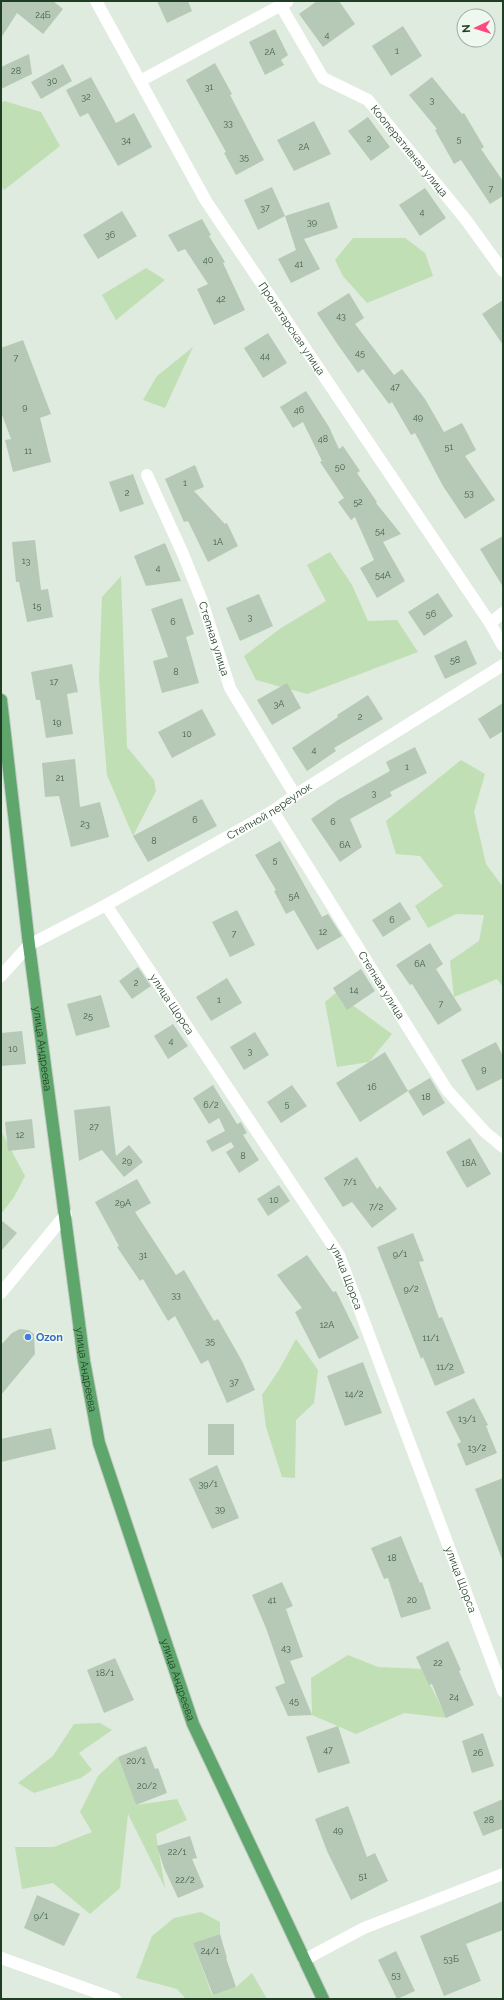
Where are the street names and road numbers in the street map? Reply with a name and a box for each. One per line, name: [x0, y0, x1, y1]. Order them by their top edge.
street label: Кооперативная улица: [368, 103, 450, 200]
street label: Пролетарская улица: [256, 280, 327, 378]
street label: Степная улица: [196, 600, 232, 678]
street label: Степной переулок: [225, 780, 315, 843]
street label: Степная улица: [355, 949, 407, 1021]
street label: улица Щорса: [147, 972, 196, 1037]
street label: улица Андреева: [30, 1005, 54, 1092]
street label: улица Щорса: [326, 1241, 365, 1311]
street label: улица Андреева: [73, 1327, 99, 1413]
street label: улица Щорса: [442, 1544, 479, 1615]
street label: улица Андреева: [158, 1637, 197, 1722]

